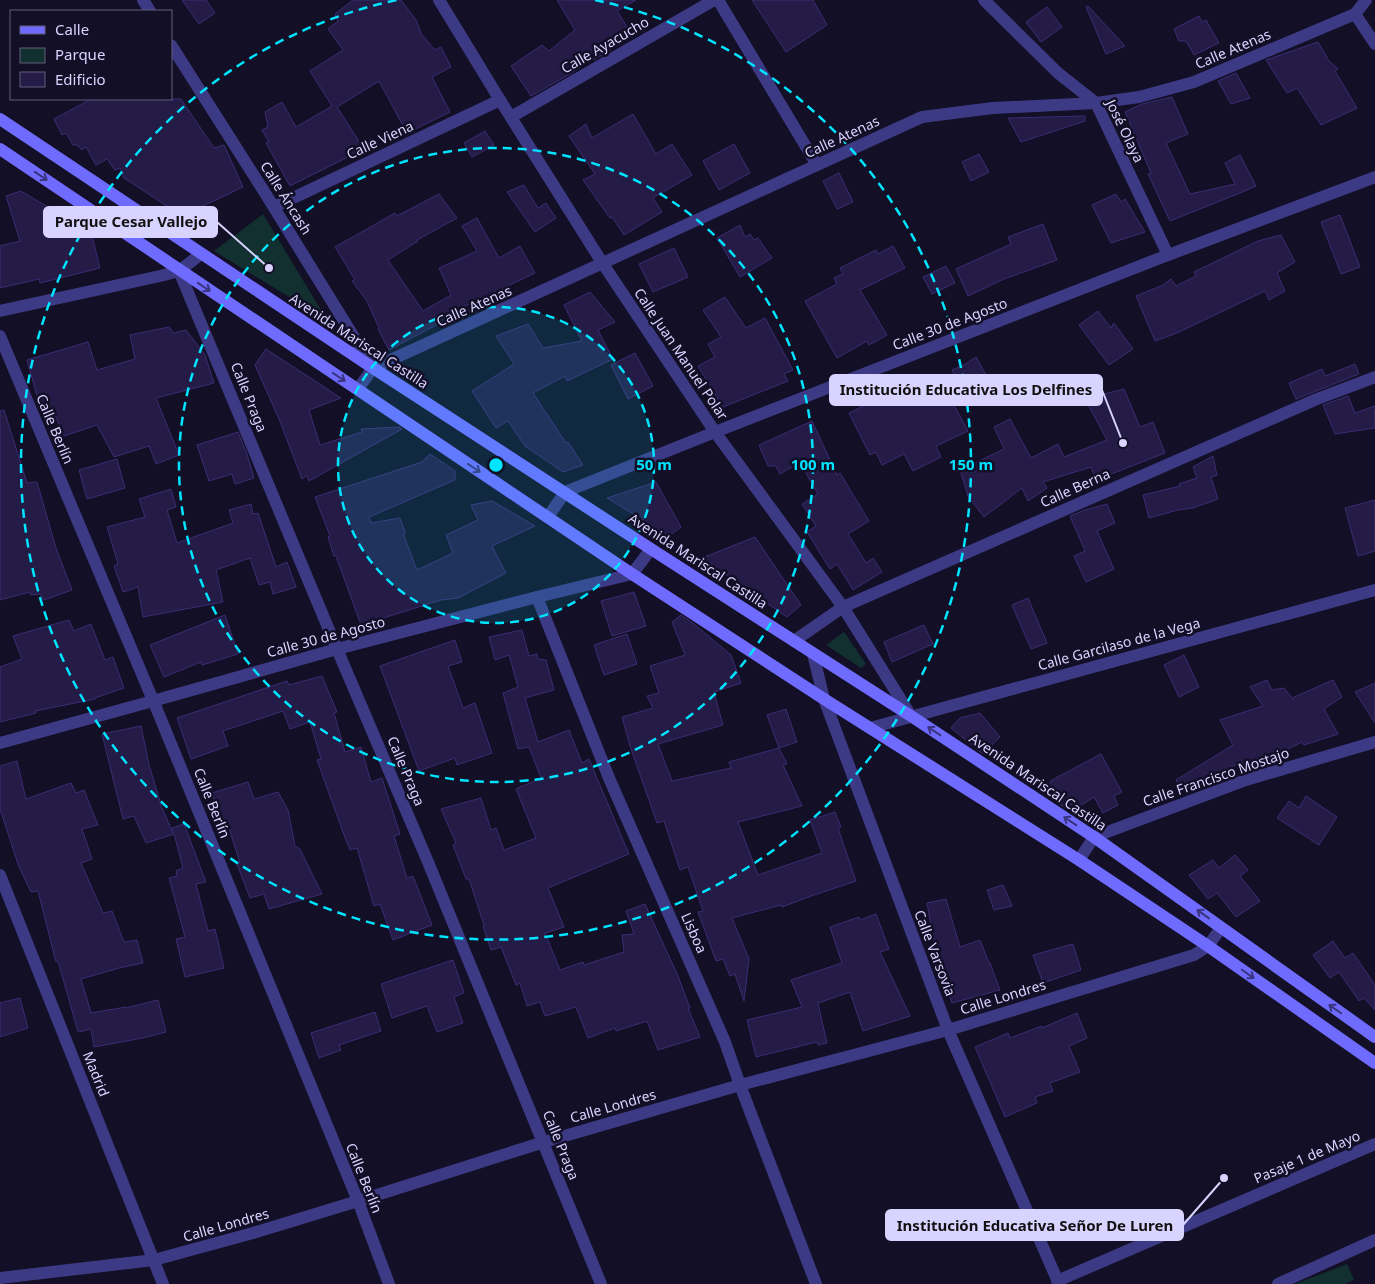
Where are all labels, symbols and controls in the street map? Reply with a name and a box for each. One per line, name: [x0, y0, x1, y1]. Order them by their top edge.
legend: [10, 10, 172, 100]
street label: Calle Ayacucho: [557, 12, 652, 77]
text: Calle: [55, 19, 89, 39]
street label: Calle Atenas: [1192, 24, 1274, 73]
text: Parque: [55, 44, 105, 64]
text: Edificio: [55, 69, 106, 89]
street label: José Olaya: [1101, 94, 1149, 165]
street label: Calle Atenas: [801, 111, 883, 162]
street label: Calle Viena: [343, 116, 416, 163]
street label: Calle Áncash: [256, 158, 316, 238]
one-way arrow: [33, 171, 47, 181]
callout: Parque Cesar Vallejo: [44, 207, 217, 237]
text: Parque Cesar Vallejo: [55, 211, 207, 231]
street label: Calle Atenas: [433, 280, 515, 331]
one-way arrow: [197, 282, 211, 292]
street label: Calle Juan Manuel Polar: [630, 284, 733, 424]
street label: Avenida Mariscal Castilla: [286, 289, 432, 393]
street label: Calle 30 de Agosto: [890, 293, 1010, 354]
street label: Calle Praga: [227, 359, 272, 435]
one-way arrow: [332, 372, 346, 382]
callout: Institución Educativa Los Delfines: [830, 375, 1102, 405]
text: Institución Educativa Los Delfines: [840, 379, 1092, 399]
street label: Calle Berlín: [32, 391, 79, 467]
text: 50 m: [636, 454, 672, 474]
text: 100 m: [791, 454, 835, 474]
text: 150 m: [949, 454, 993, 474]
centre of rings: [487, 456, 505, 474]
one-way arrow: [467, 463, 481, 473]
street label: Calle Berna: [1037, 464, 1113, 511]
street label: Avenida Mariscal Castilla: [625, 509, 771, 613]
street label: Calle 30 de Agosto: [265, 612, 387, 661]
street label: Calle Garcilaso de la Vega: [1036, 613, 1202, 674]
one-way arrow: [928, 726, 942, 736]
street label: Avenida Mariscal Castilla: [966, 728, 1111, 835]
street label: Calle Praga: [383, 733, 430, 808]
street label: Calle Francisco Mostajo: [1140, 743, 1291, 810]
street label: Calle Berlín: [190, 765, 235, 841]
one-way arrow: [1063, 816, 1077, 826]
street label: Calle Varsovia: [910, 907, 961, 999]
street label: Lisboa: [677, 909, 712, 956]
one-way arrow: [1197, 909, 1210, 920]
one-way arrow: [1241, 969, 1255, 979]
street label: Calle Londres: [958, 974, 1048, 1019]
one-way arrow: [1329, 1003, 1342, 1014]
street label: Madrid: [79, 1048, 114, 1099]
street label: Calle Londres: [568, 1084, 658, 1127]
street label: Calle Praga: [539, 1107, 584, 1183]
street label: Pasaje 1 de Mayo: [1251, 1126, 1363, 1188]
street label: Calle Berlín: [342, 1140, 387, 1216]
street label: Calle Londres: [181, 1203, 271, 1246]
callout: Institución Educativa Señor De Luren: [886, 1210, 1183, 1240]
text: Institución Educativa Señor De Luren: [897, 1215, 1173, 1235]

